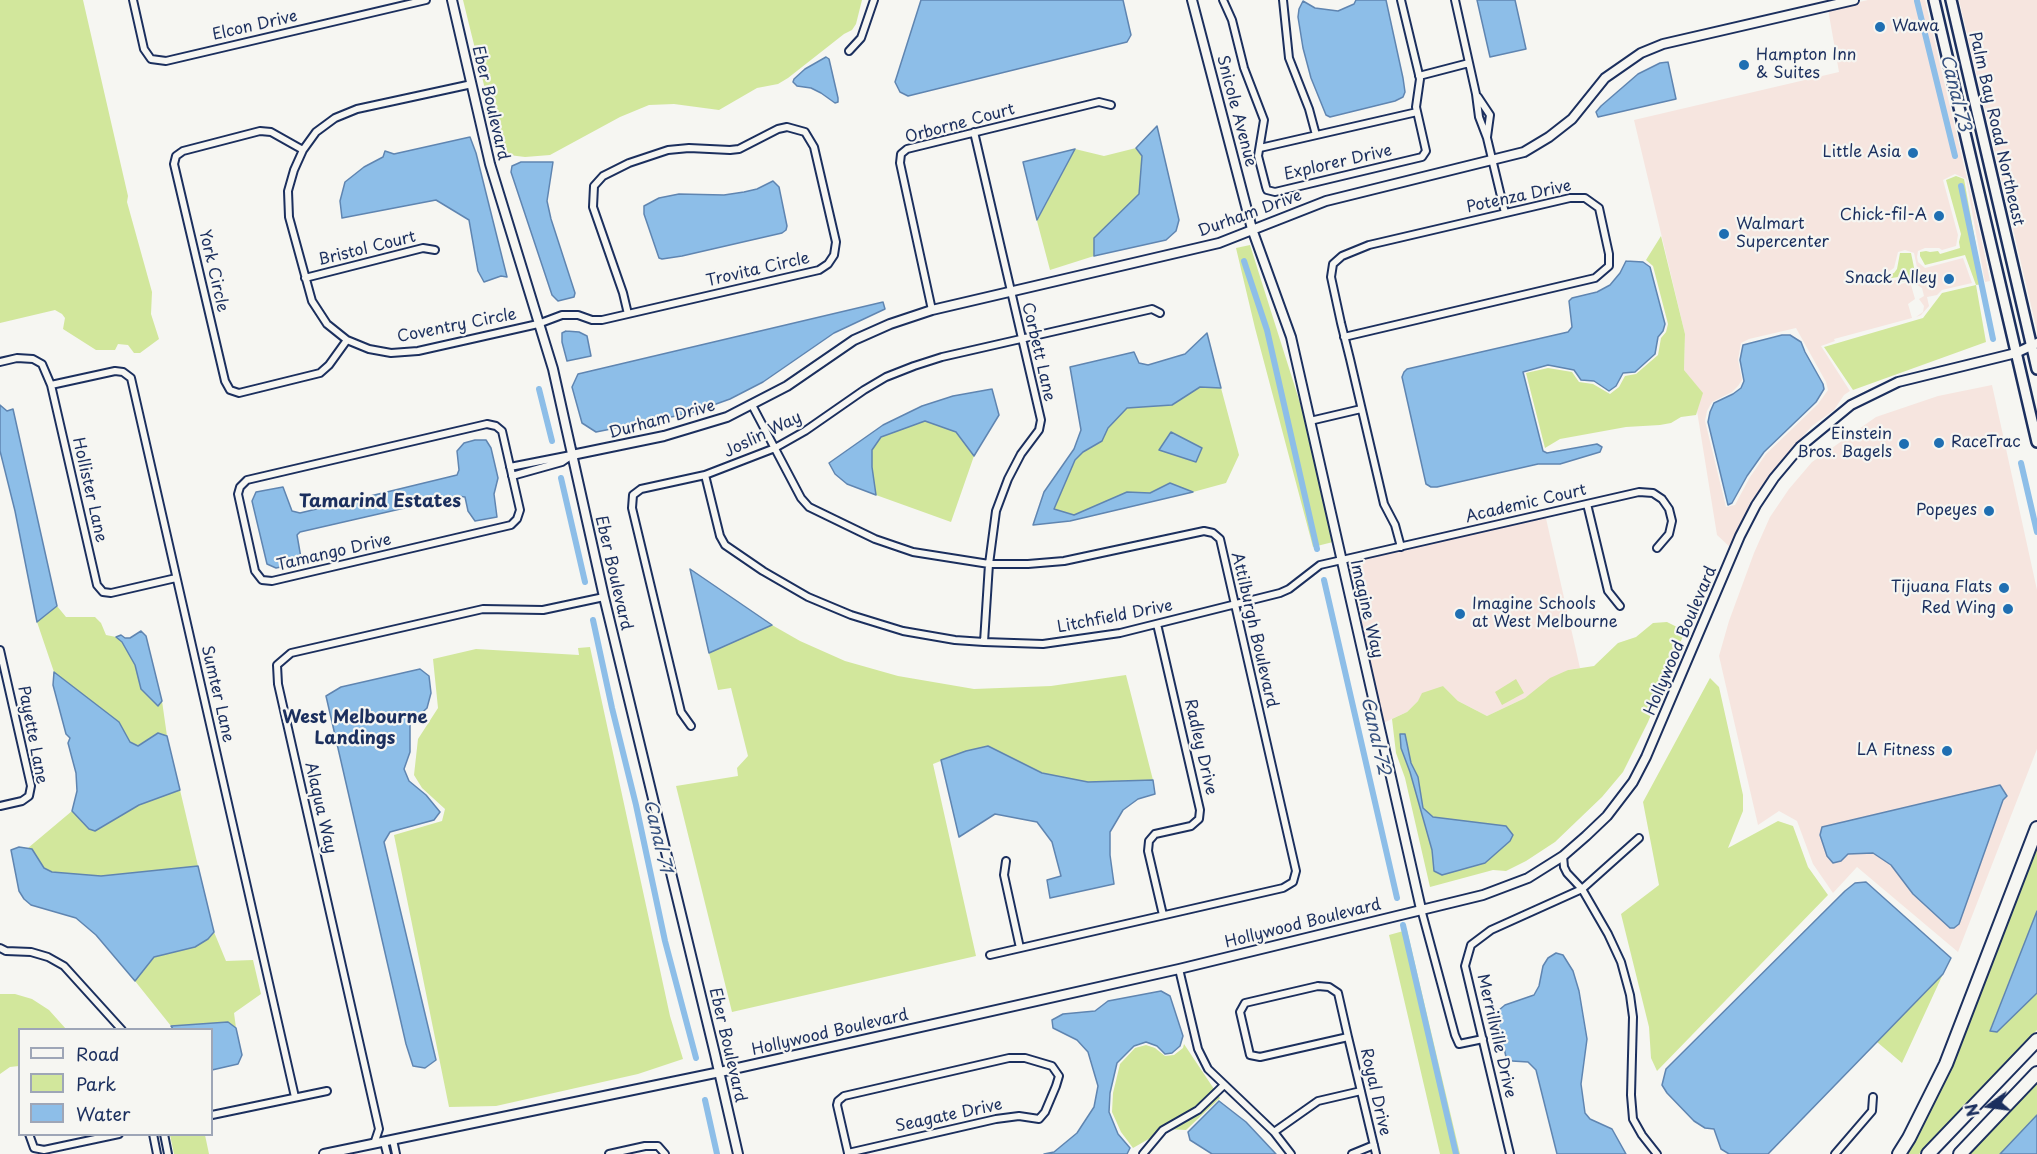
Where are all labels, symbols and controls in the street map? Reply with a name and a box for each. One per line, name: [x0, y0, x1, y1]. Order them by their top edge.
street label: Elcon Drive: [210, 7, 300, 45]
place label: Wawa: [1892, 17, 1939, 37]
marker: Wawa: [1873, 20, 1887, 34]
street label: Palm Bay Road Northeast: [1964, 30, 2028, 228]
street label: Eber Boulevard: [467, 44, 513, 162]
place label: Hampton Inn & Suites: [1756, 46, 1856, 84]
water label: Canal 73: [1935, 52, 1975, 134]
street label: Snicole Avenue: [1212, 53, 1260, 169]
marker: Hampton Inn & Suites: [1737, 58, 1751, 72]
street label: Orborne Court: [903, 100, 1017, 148]
street label: Explorer Drive: [1282, 141, 1394, 185]
place label: Little Asia: [1823, 143, 1901, 163]
marker: Little Asia: [1906, 146, 1920, 160]
street label: Potenza Drive: [1465, 177, 1573, 217]
street label: Durham Drive: [1195, 186, 1305, 242]
place label: Chick-fil-A: [1840, 206, 1927, 226]
marker: Chick-fil-A: [1932, 209, 1946, 223]
place label: Walmart Supercenter: [1736, 215, 1829, 253]
marker: Walmart Supercenter: [1717, 227, 1731, 241]
street label: York Circle: [194, 228, 232, 314]
street label: Bristol Court: [316, 228, 418, 270]
street label: Trovita Circle: [704, 249, 812, 291]
place label: Snack Alley: [1844, 269, 1937, 289]
marker: Snack Alley: [1942, 272, 1956, 286]
street label: Corbett Lane: [1017, 301, 1059, 403]
street label: Coventry Circle: [396, 305, 518, 347]
street label: Durham Drive: [607, 397, 717, 443]
street label: Joslin Way: [721, 408, 805, 462]
place label: Einstein Bros. Bagels: [1797, 425, 1892, 463]
place label: RaceTrac: [1951, 433, 2021, 453]
street label: Hollister Lane: [68, 436, 110, 544]
marker: RaceTrac: [1932, 436, 1946, 450]
marker: Einstein Bros. Bagels: [1897, 437, 1911, 451]
street label: Academic Court: [1464, 481, 1588, 527]
district label: Tamarind Estates: [299, 491, 461, 513]
place label: Popeyes: [1916, 501, 1977, 521]
marker: Popeyes: [1982, 504, 1996, 518]
street label: Eber Boulevard: [590, 514, 636, 632]
street label: Tamango Drive: [275, 530, 393, 576]
street label: Attilburgh Boulevard: [1227, 550, 1281, 710]
street label: Imagine Way: [1345, 558, 1387, 660]
street label: Hollywood Boulevard: [1641, 563, 1721, 719]
place label: Tijuana Flats: [1891, 578, 1992, 598]
marker: Tijuana Flats: [1997, 581, 2011, 595]
place label: Imagine Schools at West Melbourne: [1472, 595, 1618, 633]
street label: Litchfield Drive: [1056, 596, 1174, 638]
place label: Red Wing: [1921, 599, 1996, 619]
marker: Red Wing: [2001, 602, 2015, 616]
marker: Imagine Schools at West Melbourne: [1453, 607, 1467, 621]
street label: Sumter Lane: [197, 644, 237, 744]
street label: Payette Lane: [13, 684, 51, 786]
water label: Canal 72: [1356, 695, 1394, 777]
street label: Radley Drive: [1180, 697, 1220, 797]
district label: West Melbourne Landings: [282, 707, 428, 750]
place label: LA Fitness: [1857, 741, 1935, 761]
marker: LA Fitness: [1940, 744, 1954, 758]
street label: Alaqua Way: [300, 760, 340, 856]
water label: Canal 71: [638, 798, 676, 874]
street label: Hollywood Boulevard: [1223, 895, 1383, 953]
street label: Merrillville Drive: [1472, 972, 1520, 1100]
street label: Eber Boulevard: [704, 986, 750, 1104]
street label: Hollywood Boulevard: [750, 1006, 910, 1060]
legend: [18, 1028, 213, 1136]
text: Road: [76, 1040, 120, 1067]
street label: Royal Drive: [1356, 1046, 1394, 1138]
text: Park: [76, 1070, 116, 1097]
north arrow: [1959, 1076, 2019, 1136]
street label: Seagate Drive: [894, 1095, 1004, 1137]
text: Water: [76, 1100, 130, 1127]
text: N: [1958, 1101, 1985, 1119]

